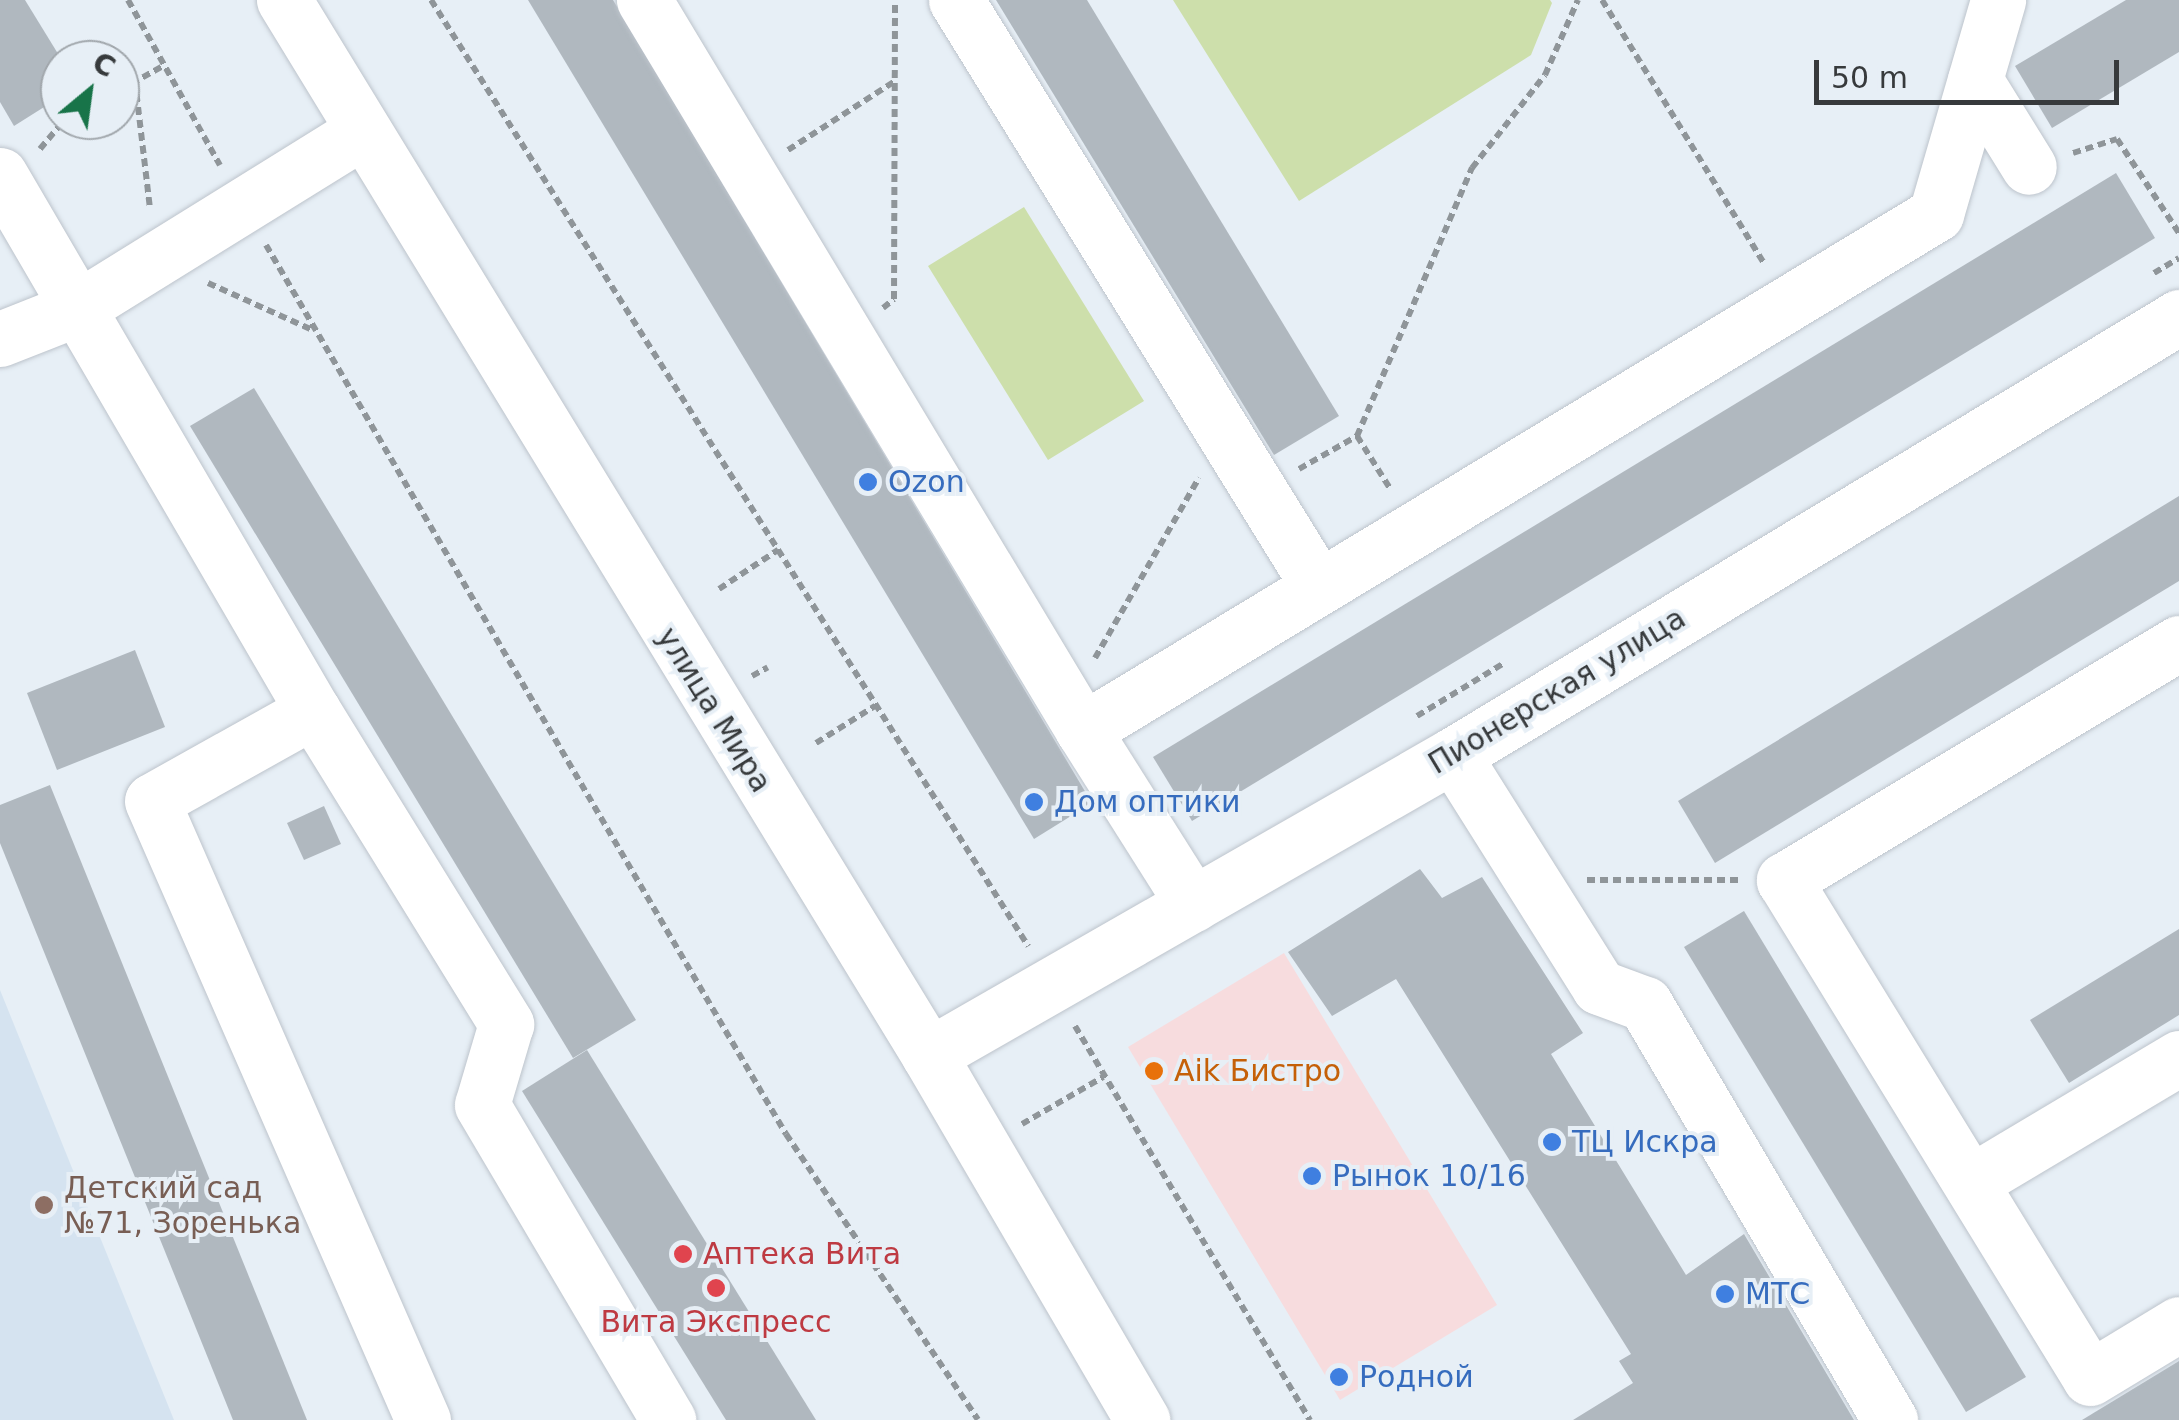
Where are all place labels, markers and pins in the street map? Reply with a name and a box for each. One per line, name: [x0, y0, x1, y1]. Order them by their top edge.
place label: Ozon: [888, 464, 965, 500]
marker: Ozon: [857, 471, 879, 493]
place label: Дом оптики: [1054, 784, 1241, 820]
marker: Дом оптики: [1023, 791, 1045, 813]
place label: Aik Бистро: [1174, 1053, 1341, 1089]
marker: Aik Бистро: [1143, 1060, 1165, 1082]
place label: ТЦ Искра: [1572, 1124, 1718, 1160]
marker: ТЦ Искра: [1541, 1131, 1563, 1153]
place label: Рынок 10/16: [1332, 1158, 1526, 1194]
marker: Рынок 10/16: [1301, 1165, 1323, 1187]
place label: Детский сад №71, Зоренька: [64, 1170, 301, 1240]
marker: Детский сад №71, Зоренька: [33, 1194, 55, 1216]
place label: Аптека Вита: [703, 1236, 901, 1272]
marker: Аптека Вита: [672, 1243, 694, 1265]
place label: МТС: [1745, 1276, 1810, 1312]
marker: Вита Экспресс: [705, 1277, 727, 1299]
marker: МТС: [1714, 1283, 1736, 1305]
place label: Вита Экспресс: [600, 1304, 832, 1340]
place label: Родной: [1359, 1359, 1474, 1395]
marker: Родной: [1328, 1366, 1350, 1388]

